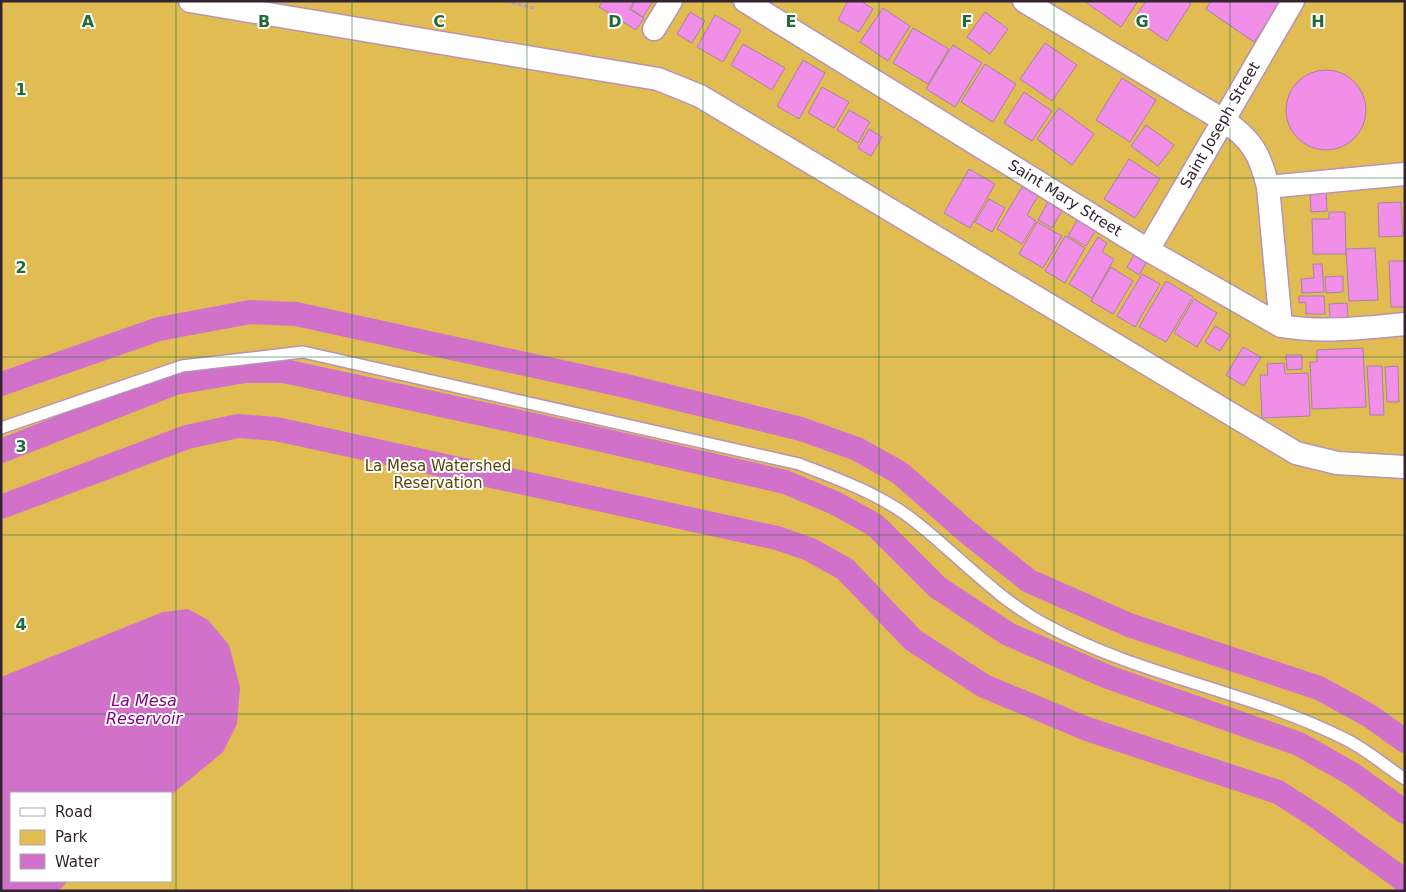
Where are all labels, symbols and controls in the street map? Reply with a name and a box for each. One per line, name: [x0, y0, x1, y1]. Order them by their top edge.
text: A: [82, 12, 95, 31]
text: B: [258, 12, 270, 31]
text: C: [433, 12, 445, 31]
text: D: [608, 12, 622, 31]
text: E: [786, 12, 796, 31]
text: F: [962, 12, 972, 31]
text: G: [1135, 12, 1149, 31]
text: H: [1311, 12, 1325, 31]
street label: Saint Joseph Street: [1176, 58, 1264, 191]
text: 1: [15, 80, 27, 99]
street label: Saint Mary Street: [1005, 156, 1125, 240]
text: 2: [15, 258, 27, 277]
text: 3: [15, 437, 27, 456]
park label: La Mesa Watershed Reservation: [365, 457, 511, 492]
text: 4: [15, 615, 27, 634]
water label: La Mesa Reservoir: [106, 691, 183, 728]
legend: [10, 792, 172, 882]
text: Road: [55, 803, 93, 821]
text: Park: [55, 828, 88, 846]
text: Water: [55, 853, 100, 871]

